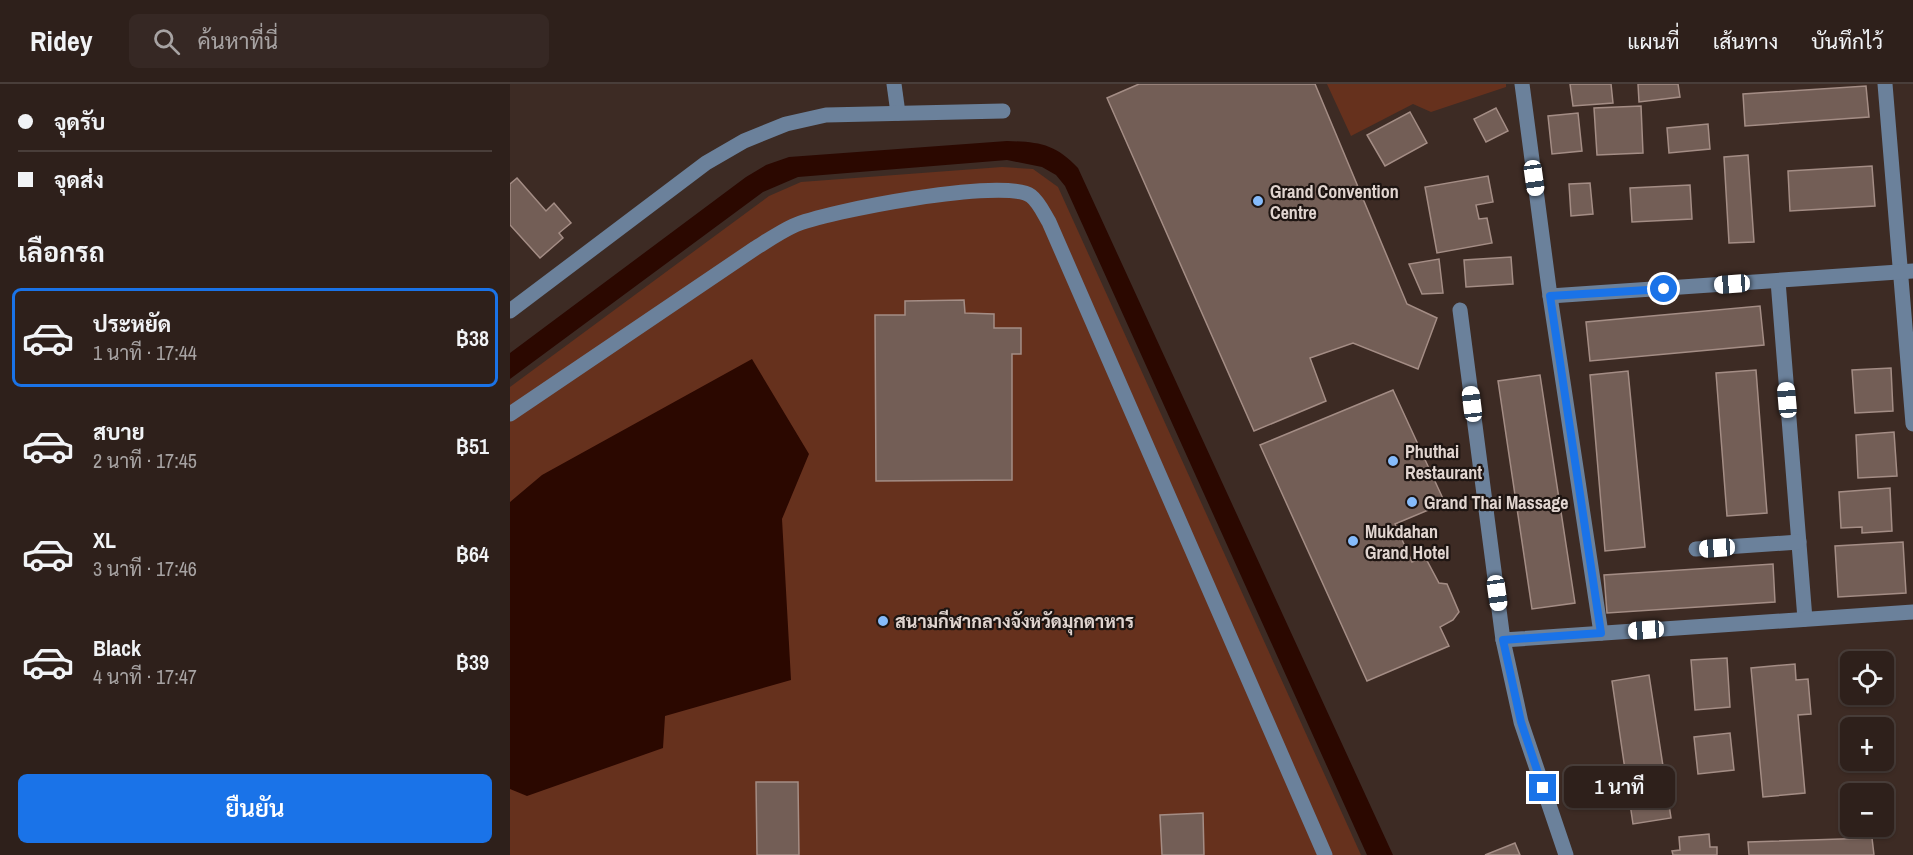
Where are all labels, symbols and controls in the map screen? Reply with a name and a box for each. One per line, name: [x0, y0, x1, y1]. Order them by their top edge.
search box: [129, 14, 549, 68]
text: Ridey: [30, 22, 93, 60]
icon: search: [150, 25, 183, 58]
text: ค้นหาที่นี่: [198, 26, 278, 56]
text: แผนที่: [1627, 27, 1680, 56]
text: เส้นทาง: [1713, 27, 1778, 56]
text: บันทึกไว้: [1811, 27, 1883, 56]
text: จุดรับ: [54, 107, 105, 137]
car: [1523, 159, 1545, 197]
text: จุดส่ง: [54, 165, 104, 195]
place label: Grand Convention Centre: [1270, 179, 1399, 225]
marker: Grand Convention Centre: [1251, 194, 1265, 208]
text: เลือกรถ: [18, 234, 105, 270]
car: [1713, 274, 1751, 294]
route start: [1650, 275, 1677, 302]
text: ประหยัด: [93, 309, 171, 339]
icon: car: [21, 311, 75, 365]
text: ฿38: [456, 323, 489, 353]
text: 1 นาที · 17:44: [93, 339, 197, 366]
car: [1776, 381, 1798, 419]
car: [1461, 385, 1483, 423]
text: สบาย: [93, 417, 145, 447]
icon: car: [21, 419, 75, 473]
text: ฿51: [456, 431, 489, 461]
place label: Phuthai Restaurant: [1405, 439, 1482, 485]
text: 2 นาที · 17:45: [93, 447, 197, 474]
marker: Phuthai Restaurant: [1386, 454, 1400, 468]
place label: Grand Thai Massage: [1424, 490, 1568, 515]
marker: Grand Thai Massage: [1405, 495, 1419, 509]
place label: Mukdahan Grand Hotel: [1365, 519, 1449, 565]
text: XL: [93, 525, 116, 555]
icon: car: [21, 527, 75, 581]
marker: Mukdahan Grand Hotel: [1346, 534, 1360, 548]
car: [1698, 538, 1736, 558]
text: ฿64: [456, 539, 489, 569]
text: 3 นาที · 17:46: [93, 555, 197, 582]
car: [1486, 574, 1508, 612]
place label: สนามกีฬากลางจังหวัดมุกดาหาร: [895, 609, 1134, 636]
marker: สนามกีฬากลางจังหวัดมุกดาหาร: [876, 614, 890, 628]
car: [1627, 620, 1665, 640]
text: Black: [93, 633, 141, 663]
icon: car: [21, 635, 75, 689]
text: ฿39: [456, 647, 489, 677]
map controls: [1840, 651, 1894, 837]
button: locate: [1840, 651, 1894, 705]
text: 4 นาที · 17:47: [93, 663, 197, 690]
button: +: [1840, 717, 1894, 771]
callout: 1 นาที: [1564, 767, 1675, 809]
text: 1 นาที: [1594, 773, 1645, 800]
button: ยืนยัน: [18, 774, 492, 843]
route end: [1529, 774, 1556, 801]
button: −: [1840, 783, 1894, 837]

